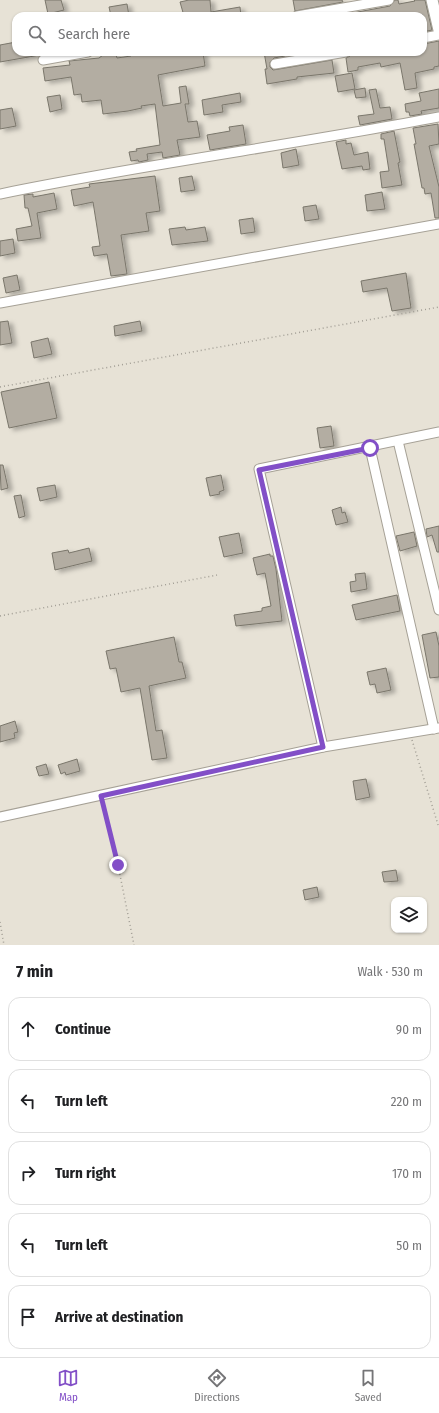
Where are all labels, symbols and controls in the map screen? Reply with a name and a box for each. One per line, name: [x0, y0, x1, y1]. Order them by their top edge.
search box: [12, 12, 427, 56]
icon: search: [26, 23, 48, 45]
text: Search here: [58, 25, 130, 43]
route start: [361, 439, 379, 457]
route end: [109, 856, 127, 874]
map controls: [391, 897, 427, 933]
button: layers: [391, 897, 427, 933]
text: 7 min: [16, 961, 53, 982]
text: Walk · 530 m: [357, 964, 423, 979]
icon: ahead: [17, 1018, 39, 1040]
text: Continue: [55, 1020, 111, 1038]
text: 90 m: [396, 1022, 422, 1037]
icon: left: [17, 1090, 39, 1112]
text: Turn left: [55, 1092, 108, 1110]
text: 220 m: [391, 1094, 422, 1109]
icon: right: [17, 1162, 39, 1184]
text: Turn right: [55, 1164, 116, 1182]
text: 170 m: [392, 1166, 422, 1181]
icon: left: [17, 1234, 39, 1256]
text: Turn left: [55, 1236, 108, 1254]
text: 50 m: [396, 1238, 422, 1253]
icon: arrive: [17, 1306, 39, 1328]
text: Arrive at destination: [55, 1308, 183, 1326]
tab: Map: [57, 1367, 79, 1404]
tab: Directions: [194, 1367, 240, 1404]
tab: Saved: [355, 1367, 382, 1404]

